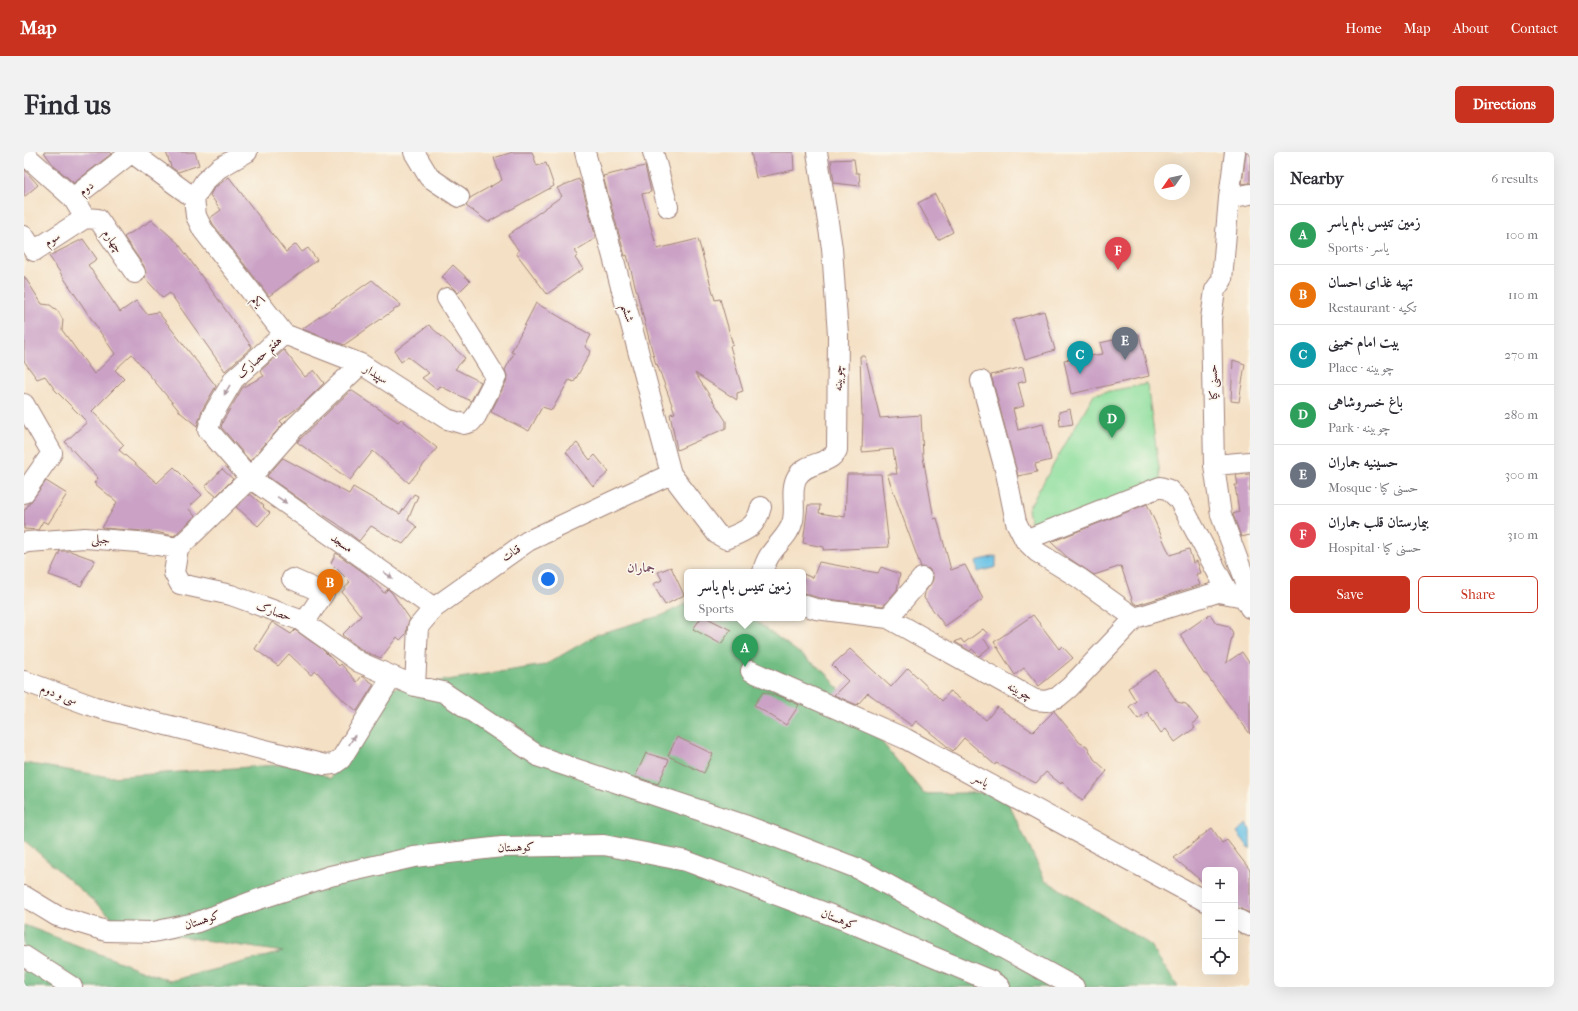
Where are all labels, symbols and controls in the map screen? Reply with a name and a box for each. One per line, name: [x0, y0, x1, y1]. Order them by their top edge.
text: Map: [20, 17, 56, 39]
text: Home: [1345, 20, 1382, 37]
text: Map: [1404, 20, 1431, 37]
text: About: [1453, 20, 1489, 37]
text: Contact: [1511, 20, 1558, 37]
button: Directions: [1455, 86, 1554, 123]
text: Find us: [24, 88, 111, 121]
north arrow: [1154, 164, 1190, 200]
text: Nearby: [1290, 168, 1344, 188]
text: 6 results: [1491, 171, 1538, 186]
street label: دوم: [76, 178, 99, 201]
text: زمین تنیس بام یاسر: [1328, 213, 1421, 231]
street label: چهارم: [97, 227, 126, 258]
text: A: [1299, 227, 1307, 242]
text: 100 m: [1505, 227, 1538, 242]
street label: سوم: [41, 229, 65, 253]
pin: F: [1105, 237, 1131, 270]
text: Sports · یاسر: [1328, 240, 1389, 255]
text: تهیه غذای احسان: [1328, 273, 1413, 291]
text: B: [1299, 287, 1307, 302]
text: 110 m: [1508, 287, 1538, 302]
street label: یکم: [246, 293, 267, 313]
text: Restaurant · تکیه: [1328, 300, 1417, 315]
street label: ششم: [614, 302, 637, 325]
pin: E: [1112, 327, 1138, 360]
street label: هفتم حصارک: [234, 333, 288, 385]
text: بیت امام خمینی: [1328, 333, 1400, 351]
pin: C: [1067, 341, 1093, 374]
text: C: [1299, 347, 1307, 362]
text: 270 m: [1504, 347, 1538, 362]
text: Place · چوبینه: [1328, 360, 1394, 375]
street label: سپیدار: [359, 361, 391, 389]
street label: حسنی کیا: [1206, 364, 1222, 400]
street label: چوبینه: [831, 365, 846, 391]
one-way arrow: [224, 384, 231, 396]
text: باغ خسروشاهی: [1328, 393, 1403, 411]
pin: D: [1099, 405, 1125, 438]
text: D: [1298, 407, 1308, 422]
text: 280 m: [1504, 407, 1538, 422]
text: Park · چوبینه: [1328, 420, 1390, 435]
text: حسینیه جماران: [1328, 453, 1398, 471]
text: E: [1299, 467, 1307, 482]
text: 300 m: [1505, 467, 1538, 482]
text: Mosque · حسنی کیا: [1328, 480, 1418, 495]
one-way arrow: [276, 496, 287, 504]
text: بیمارستان قلب جماران: [1328, 513, 1429, 531]
text: F: [1300, 527, 1306, 542]
text: 310 m: [1507, 527, 1538, 542]
street label: جبلی: [91, 531, 111, 549]
street label: مسجد: [328, 531, 356, 555]
text: Hospital · حسنی کیا: [1328, 540, 1421, 555]
street label: قنات: [499, 541, 523, 565]
district label: جماران: [627, 560, 655, 576]
pin: B: [317, 569, 343, 602]
your location: [538, 569, 558, 589]
popup: [684, 569, 806, 621]
one-way arrow: [382, 571, 393, 579]
button: Save: [1290, 576, 1410, 613]
button: Share: [1418, 576, 1538, 613]
text: زمین تنیس بام یاسر: [699, 577, 791, 595]
street label: حصارک: [254, 598, 294, 624]
text: Sports: [699, 601, 734, 616]
pin: A: [732, 634, 758, 667]
street label: چوبینه: [1005, 679, 1035, 704]
street label: سی و دوم: [37, 681, 79, 711]
one-way arrow: [349, 734, 356, 746]
street label: یاسر: [969, 769, 992, 791]
street label: کوهستان: [497, 839, 535, 856]
map controls: [1202, 867, 1238, 975]
button: +: [1202, 867, 1238, 903]
button: −: [1202, 903, 1238, 939]
street label: کوهستان: [819, 906, 859, 933]
street label: کوهستان: [182, 908, 222, 933]
button: locate: [1202, 939, 1238, 975]

